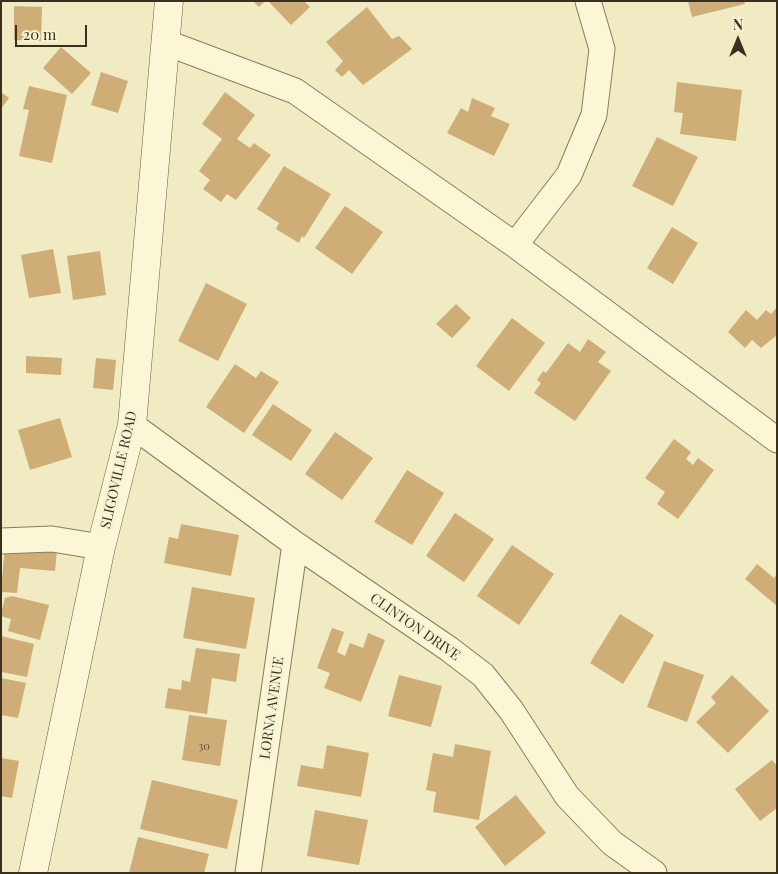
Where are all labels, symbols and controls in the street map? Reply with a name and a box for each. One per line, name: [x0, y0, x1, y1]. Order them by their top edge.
scale bar: [18, 15, 90, 47]
north arrow: [713, 15, 763, 65]
text: N: [733, 15, 743, 34]
text: 20 m: [23, 24, 56, 44]
street label: SLIGOVILLE ROAD: [97, 409, 141, 531]
street label: CLINTON DRIVE: [367, 590, 463, 664]
street label: LORNA AVENUE: [257, 656, 287, 760]
house number: 30: [198, 740, 210, 754]

